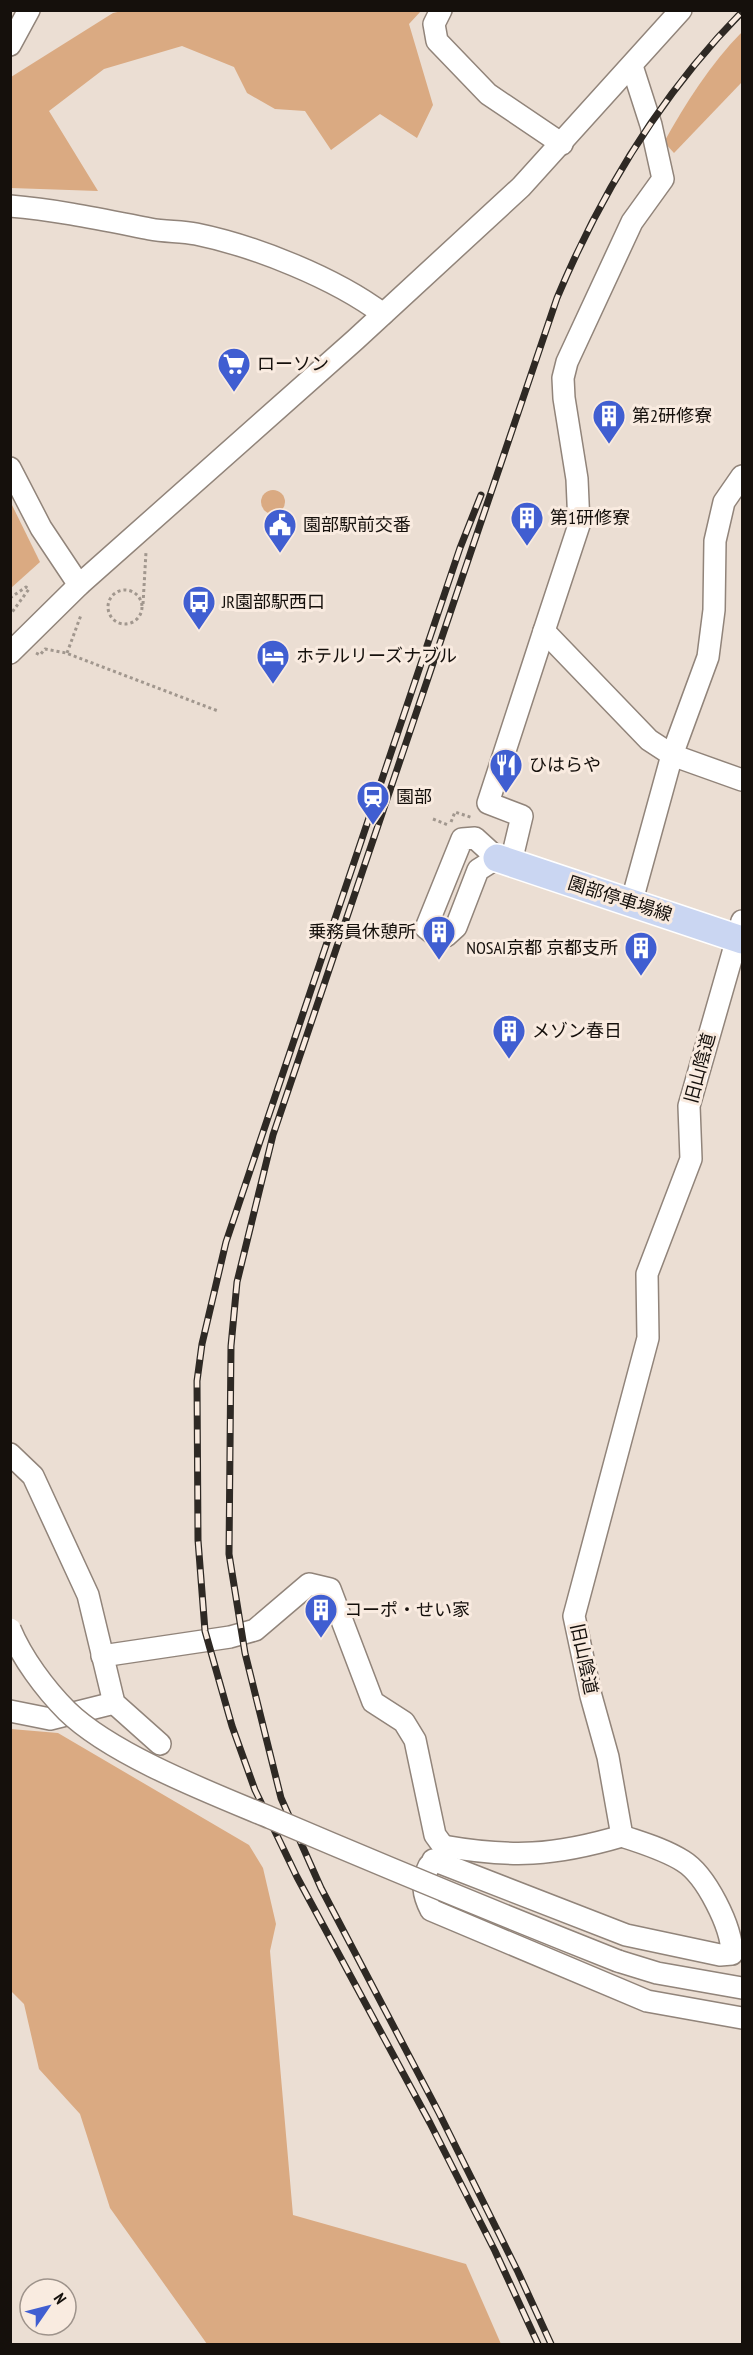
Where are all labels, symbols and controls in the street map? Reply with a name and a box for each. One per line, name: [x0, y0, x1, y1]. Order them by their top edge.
supermarket icon: ローソン: [216, 346, 252, 393]
place label: ローソン: [257, 352, 329, 375]
building icon: 第2研修寮: [591, 398, 627, 445]
place label: 第2研修寮: [632, 404, 712, 427]
building icon: 第1研修寮: [509, 500, 545, 547]
place label: 第1研修寮: [550, 506, 630, 529]
public building icon: 園部駅前交番: [262, 507, 298, 554]
place label: 園部駅前交番: [303, 513, 411, 536]
bus stop icon: JR園部駅西口: [181, 584, 217, 631]
place label: JR園部駅西口: [221, 590, 325, 613]
hotel icon: ホテルリーズナブル: [255, 638, 291, 685]
place label: ホテルリーズナブル: [296, 644, 457, 667]
restaurant icon: ひはらや: [488, 747, 524, 794]
place label: ひはらや: [529, 753, 601, 776]
station icon: 園部: [355, 779, 391, 826]
place label: 園部: [396, 785, 432, 808]
street label: 園部停車場線: [565, 871, 675, 926]
building icon: 乗務員休憩所: [421, 914, 457, 961]
place label: 乗務員休憩所: [308, 920, 416, 943]
building icon: NOSAI京都 京都支所: [623, 930, 659, 977]
place label: NOSAI京都 京都支所: [466, 936, 618, 959]
building icon: メゾン春日: [491, 1013, 527, 1060]
place label: メゾン春日: [532, 1019, 622, 1042]
street label: 旧山陰道: [679, 1030, 720, 1106]
building icon: コーポ・せい家: [303, 1592, 339, 1639]
place label: コーポ・せい家: [344, 1598, 470, 1621]
street label: 旧山陰道: [566, 1621, 603, 1697]
north arrow: [18, 2277, 78, 2337]
text: N: [50, 2289, 71, 2308]

